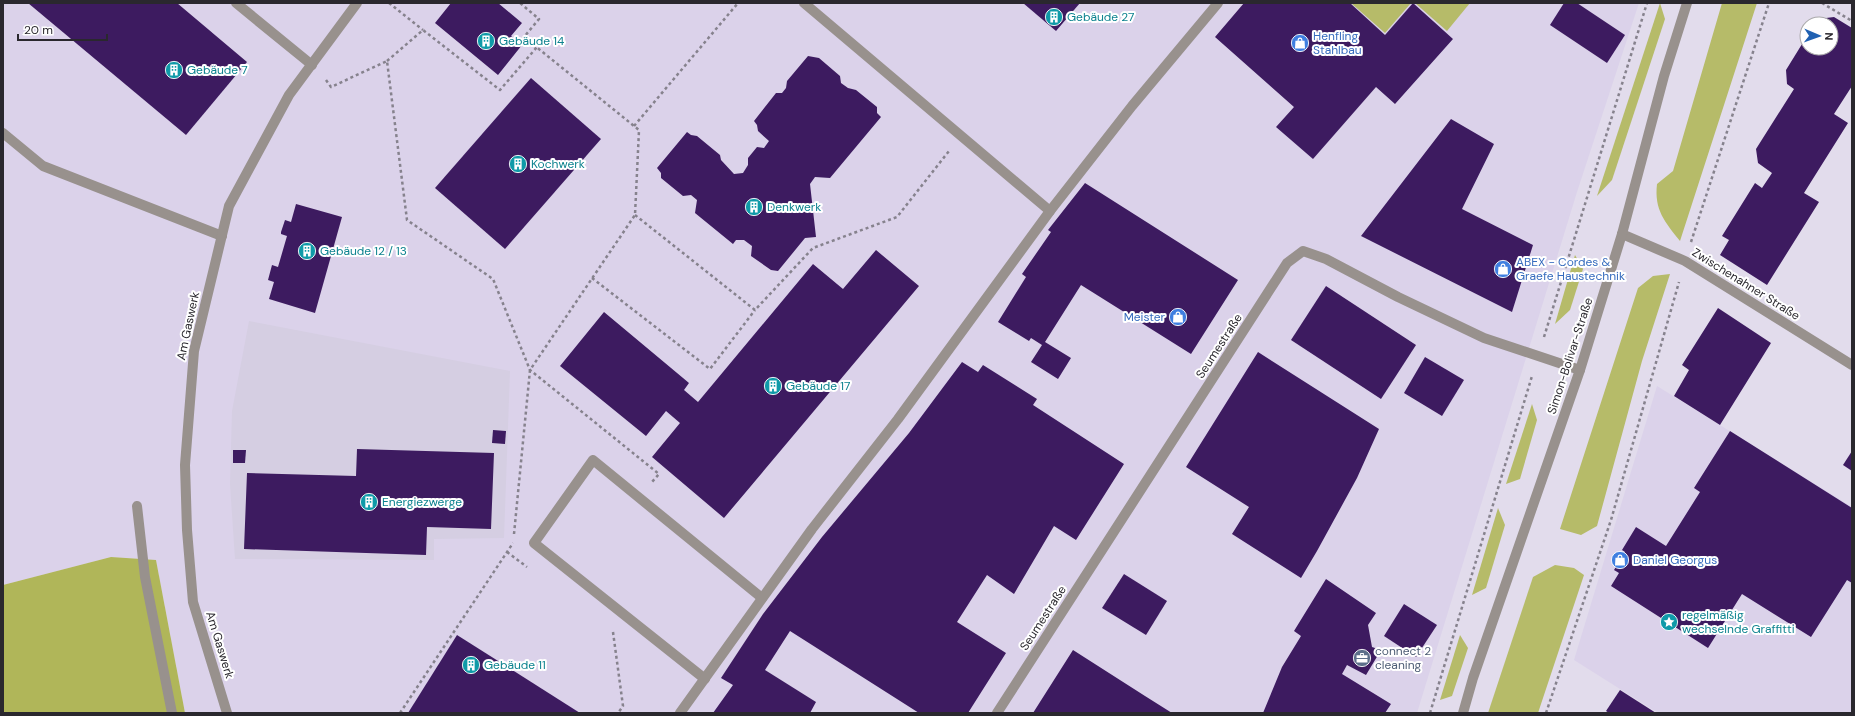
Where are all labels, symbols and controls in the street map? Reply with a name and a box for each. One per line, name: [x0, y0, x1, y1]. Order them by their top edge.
building icon: Gebäude 27: [1044, 7, 1064, 27]
place label: Gebäude 27: [1067, 9, 1134, 25]
scale bar: [18, 16, 107, 42]
north arrow: [1799, 16, 1839, 56]
text: 20 m: [24, 22, 53, 38]
place label: Henfling Stahlbau: [1313, 28, 1362, 58]
building icon: Gebäude 14: [476, 31, 496, 51]
text: N: [1822, 32, 1836, 41]
place label: Gebäude 14: [499, 33, 564, 49]
shop icon: Henfling Stahlbau: [1290, 33, 1310, 53]
building icon: Gebäude 7: [164, 60, 184, 80]
place label: Gebäude 7: [187, 62, 248, 78]
building icon: Kochwerk: [508, 154, 528, 174]
place label: Kochwerk: [531, 156, 585, 172]
building icon: Denkwerk: [744, 197, 764, 217]
place label: Denkwerk: [767, 199, 821, 215]
building icon: Gebäude 12 / 13: [297, 241, 317, 261]
place label: Gebäude 12 / 13: [320, 243, 407, 259]
street label: Zwischenahner Straße: [1689, 244, 1803, 324]
place label: ABEX - Cordes & Graefe Haustechnik: [1516, 254, 1625, 284]
shop icon: ABEX - Cordes & Graefe Haustechnik: [1493, 259, 1513, 279]
street label: Am Gaswerk: [173, 290, 203, 362]
street label: Simon-Bolivar-Straße: [1544, 296, 1596, 416]
shop icon: Meister: [1168, 307, 1188, 327]
place label: Meister: [1124, 309, 1166, 325]
street label: Seumestraße: [1192, 310, 1246, 381]
building icon: Gebäude 17: [763, 376, 783, 396]
place label: Gebäude 17: [786, 378, 851, 394]
building icon: Energiezwerge: [359, 492, 379, 512]
place label: Energiezwerge: [382, 494, 462, 510]
shop icon: Daniel Georgus: [1610, 550, 1630, 570]
place label: Daniel Georgus: [1633, 552, 1717, 568]
street label: Seumestraße: [1016, 582, 1070, 653]
place label: regelmäßig wechselnde Graffitti: [1682, 607, 1795, 637]
street label: Am Gaswerk: [202, 609, 238, 681]
place icon: regelmäßig wechselnde Graffitti: [1659, 612, 1679, 632]
place label: connect 2 cleaning: [1375, 643, 1431, 673]
office icon: connect 2 cleaning: [1352, 648, 1372, 668]
building icon: Gebäude 11: [461, 655, 481, 675]
place label: Gebäude 11: [484, 657, 546, 673]

